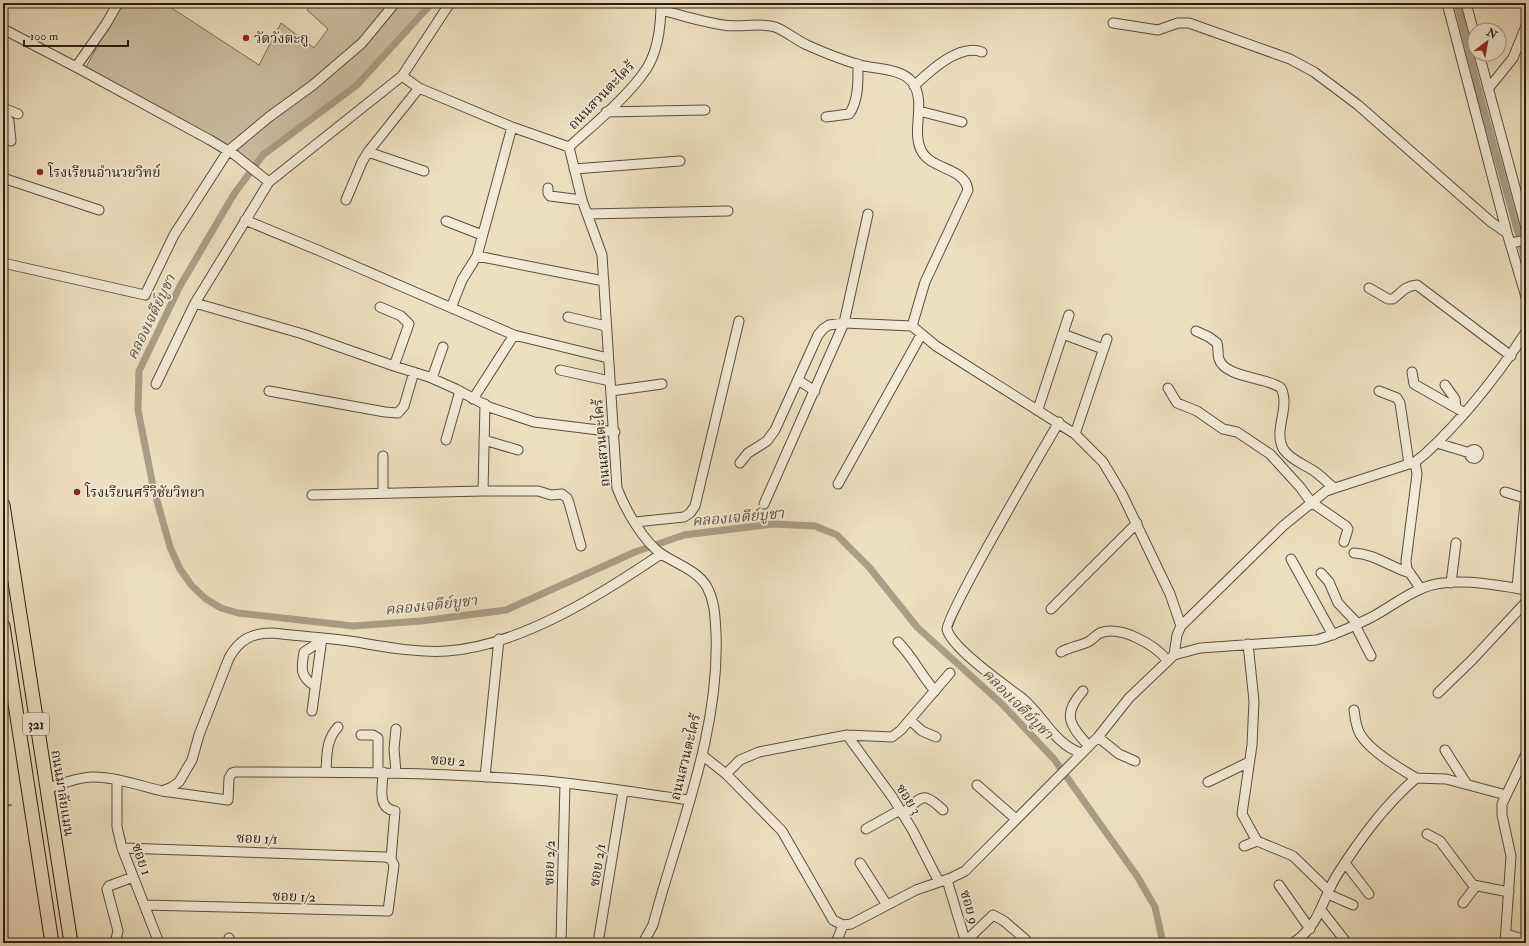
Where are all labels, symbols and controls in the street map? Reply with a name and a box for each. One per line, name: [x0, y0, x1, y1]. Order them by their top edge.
scale bar: [24, 22, 128, 48]
north arrow: [1467, 22, 1507, 62]
text: N: [1483, 25, 1500, 43]
text: 100 m: [30, 29, 59, 44]
place label: วัดวังตะกู: [254, 30, 309, 47]
marker: วัดวังตะกู: [241, 33, 251, 43]
street label: ถนนสวนตะไคร้: [563, 56, 639, 133]
place label: โรงเรียนอำนวยวิทย์: [47, 162, 161, 181]
marker: โรงเรียนอำนวยวิทย์: [35, 167, 45, 177]
water label: คลองเจดีย์บูชา: [123, 271, 181, 363]
street label: ถนนสวนตะไคร้: [587, 397, 614, 488]
place label: โรงเรียนศรีวิชัยวิทยา: [84, 482, 205, 501]
marker: โรงเรียนศรีวิชัยวิทยา: [72, 487, 82, 497]
water label: คลองเจดีย์บูชา: [691, 504, 786, 531]
water label: คลองเจดีย์บูชา: [384, 591, 479, 620]
water label: คลองเจดีย์บูชา: [978, 665, 1057, 744]
street label: ถนนสวนตะไคร้: [665, 711, 705, 802]
road number: 321: [23, 713, 49, 735]
street label: ถนนมาลัยแมน: [47, 749, 78, 838]
street label: ซอย 2: [430, 751, 466, 770]
street label: ซอย 3: [892, 781, 925, 818]
street label: ซอย 1/1: [236, 829, 278, 848]
street label: ซอย 2/2: [540, 840, 559, 886]
street label: ซอย 1: [128, 841, 155, 878]
street label: ซอย 2/1: [586, 842, 609, 888]
street label: ซอย 1/2: [272, 887, 316, 906]
street label: ซอย 9: [957, 888, 983, 926]

